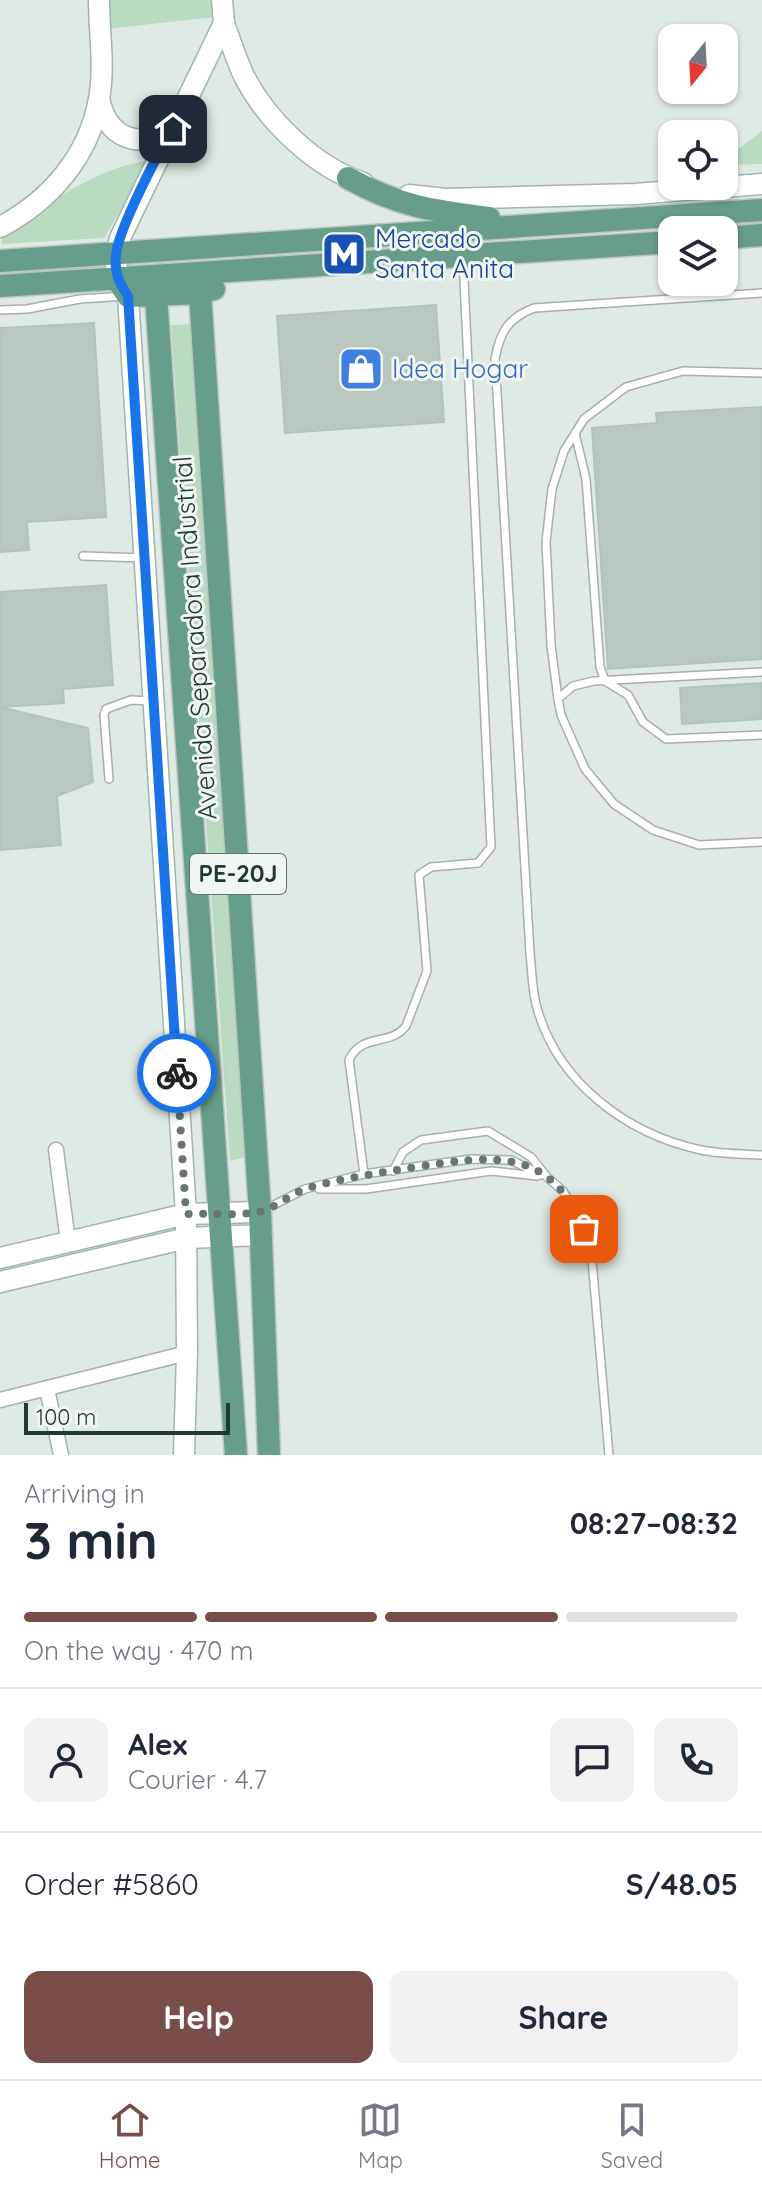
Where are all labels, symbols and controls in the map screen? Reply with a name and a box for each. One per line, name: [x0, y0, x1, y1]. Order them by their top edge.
north arrow: [658, 24, 738, 104]
map controls: [658, 24, 738, 296]
pin: [139, 95, 207, 163]
icon: home: [151, 107, 195, 151]
button: locate: [658, 120, 738, 200]
button: layers: [658, 216, 738, 296]
place label: Mercado Santa Anita: [375, 222, 514, 285]
metro station icon: Mercado Santa Anita: [320, 230, 368, 278]
shop icon: Idea Hogar: [337, 345, 385, 393]
place label: Idea Hogar: [392, 352, 528, 385]
street label: Avenida Separadora Industrial: [165, 455, 224, 821]
road number: PE-20J: [190, 854, 286, 894]
courier: [137, 1033, 217, 1113]
icon: bike: [155, 1051, 199, 1095]
pin: [550, 1195, 618, 1263]
icon: bag: [562, 1207, 606, 1251]
scale bar: [24, 1399, 230, 1435]
text: 100 m: [36, 1403, 96, 1431]
text: Arriving in: [24, 1477, 145, 1510]
text: 08:27–08:32: [570, 1504, 738, 1542]
text: 3 min: [24, 1507, 158, 1572]
text: On the way · 470 m: [24, 1634, 253, 1667]
button: person: [24, 1718, 108, 1802]
button: chat: [550, 1718, 634, 1802]
button: phone: [654, 1718, 738, 1802]
text: Alex: [128, 1725, 187, 1763]
text: Courier · 4.7: [128, 1763, 267, 1796]
text: Order #5860: [24, 1865, 199, 1903]
text: S/48.05: [626, 1865, 738, 1903]
button: Help: [24, 1971, 373, 2063]
button: Share: [389, 1971, 738, 2063]
tab: Home: [99, 2098, 160, 2174]
tab: Map: [358, 2098, 403, 2174]
tab: Saved: [600, 2098, 663, 2174]

